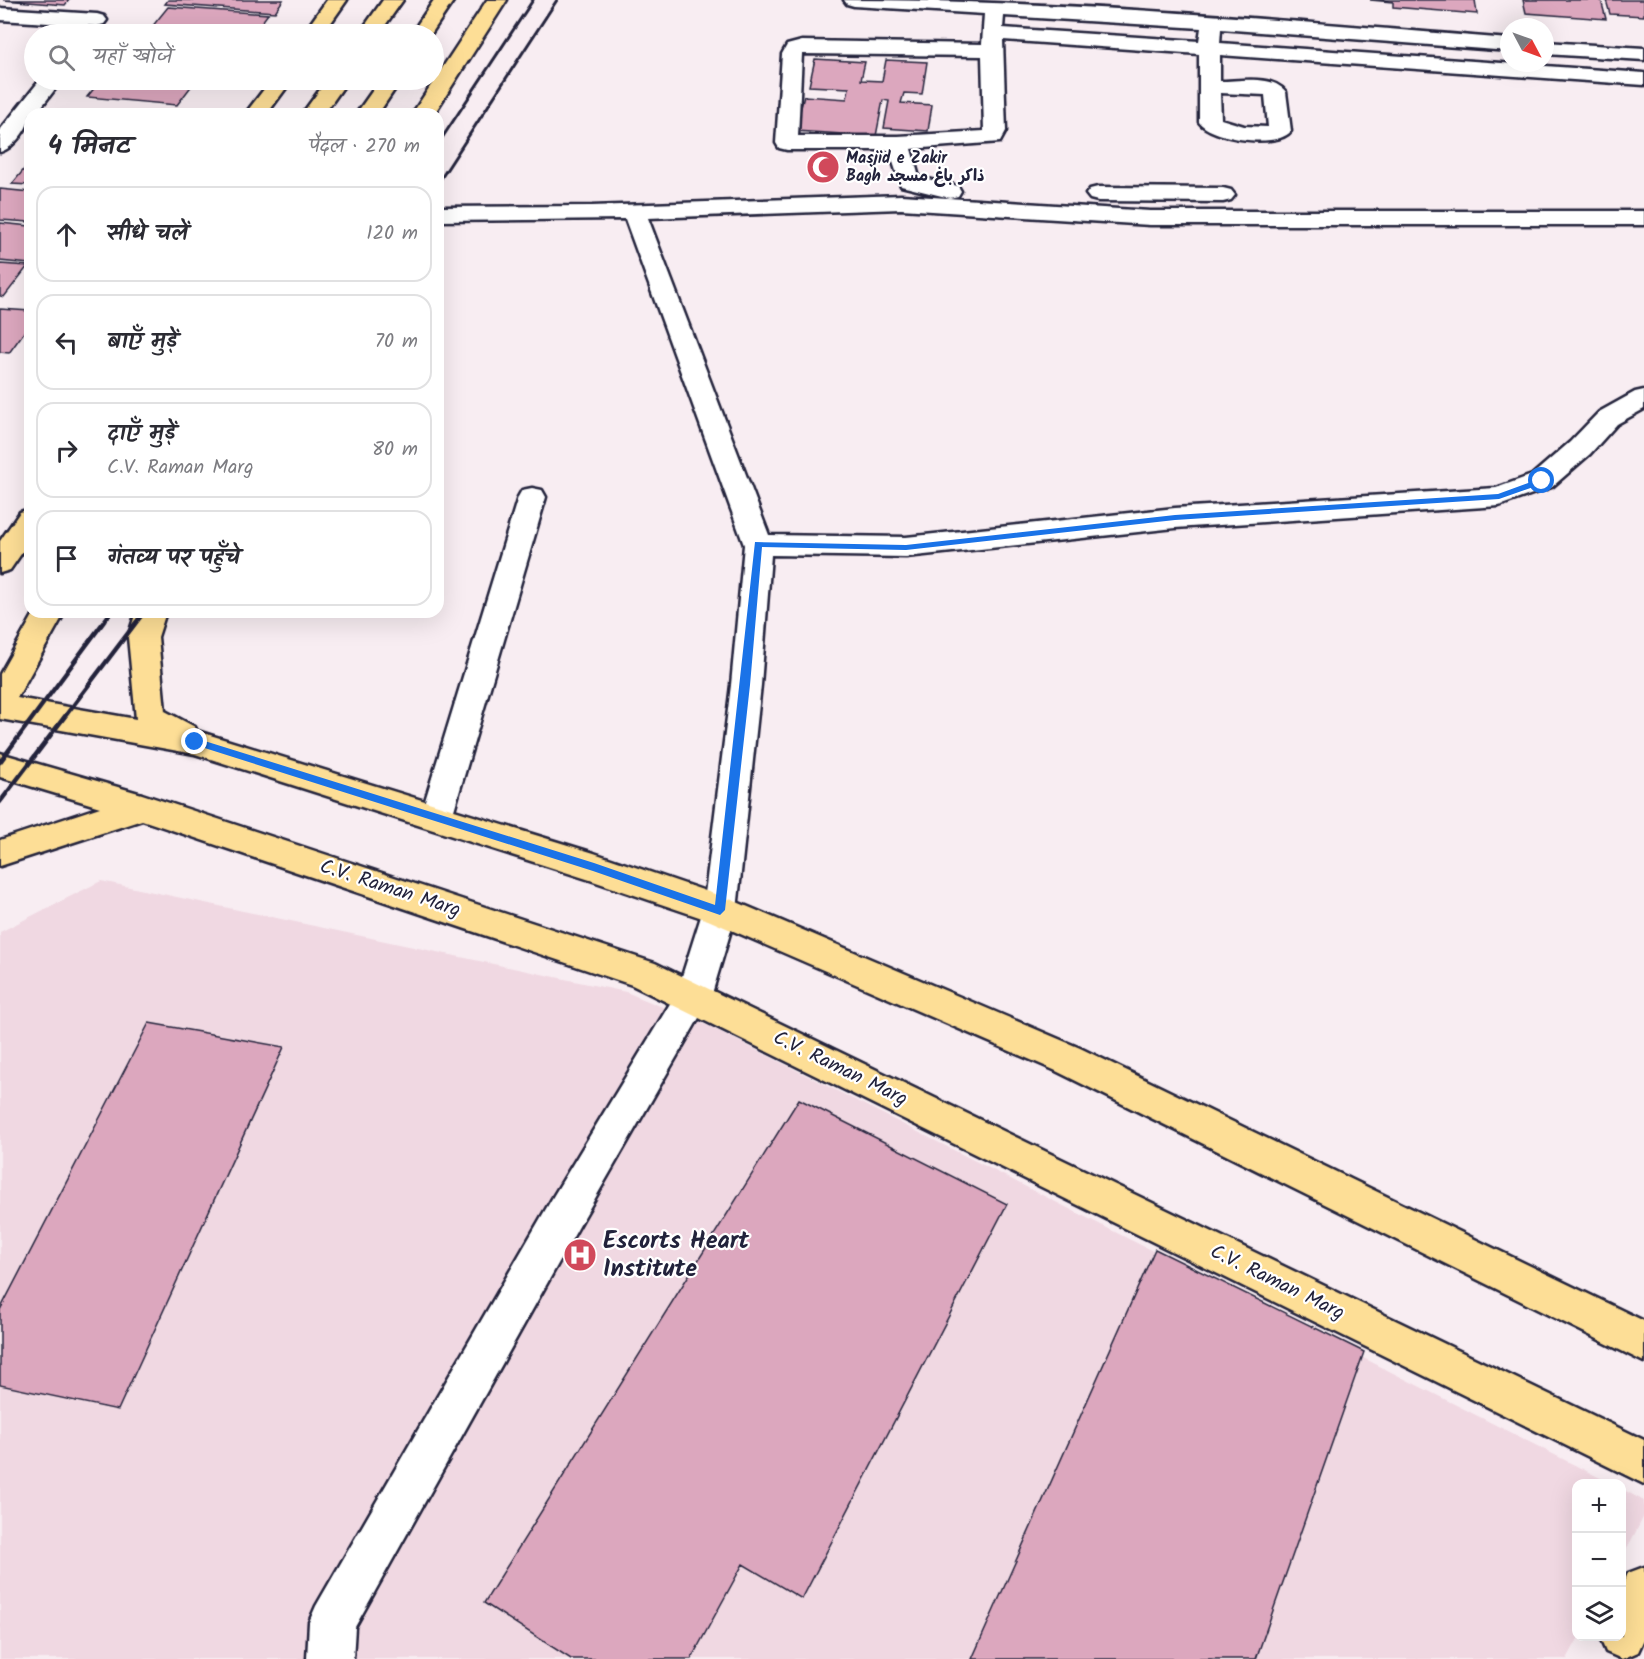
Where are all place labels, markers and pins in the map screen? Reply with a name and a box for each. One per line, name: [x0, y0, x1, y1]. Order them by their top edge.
place label: Masjid e Zakir Bagh ذاکر باغ مسجد: [846, 146, 984, 189]
mosque icon: Masjid e Zakir Bagh ذاکر باغ مسجد: [805, 149, 841, 185]
place label: Escorts Heart Institute: [603, 1222, 750, 1289]
hospital icon: Escorts Heart Institute: [562, 1237, 598, 1273]

